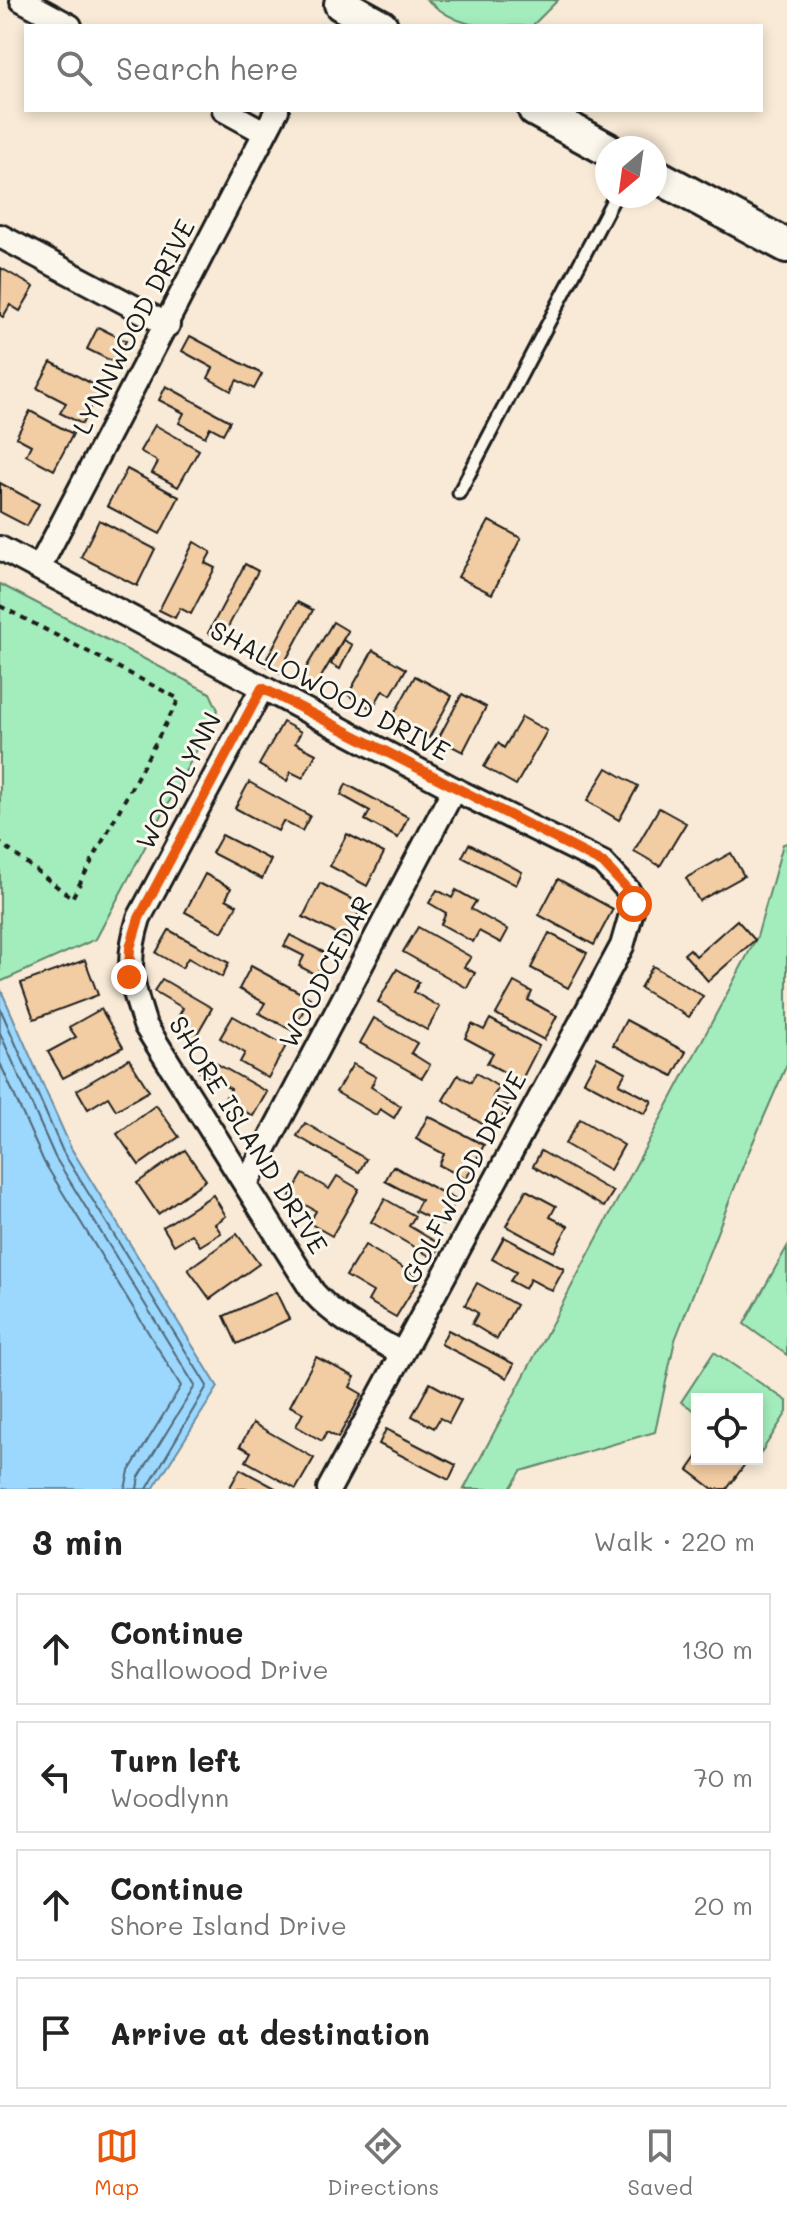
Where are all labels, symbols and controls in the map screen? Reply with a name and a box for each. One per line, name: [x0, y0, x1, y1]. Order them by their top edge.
search box: [24, 24, 763, 112]
icon: search: [52, 46, 96, 90]
text: Search here: [116, 48, 299, 88]
north arrow: [595, 136, 667, 208]
street label: LYNNWOOD DRIVE: [64, 213, 202, 440]
street label: SHALLOWOOD DRIVE: [205, 612, 456, 768]
street label: WOODLYNN: [128, 706, 229, 855]
route start: [616, 886, 652, 922]
street label: WOODCEDAR: [271, 889, 380, 1054]
route end: [111, 959, 147, 995]
street label: SHORE ISLAND DRIVE: [162, 1009, 336, 1260]
street label: GOLFWOOD DRIVE: [393, 1065, 533, 1290]
map controls: [691, 1393, 763, 1465]
button: locate: [691, 1393, 763, 1465]
text: 3 min: [32, 1519, 123, 1564]
text: Walk · 220 m: [594, 1524, 755, 1558]
text: Continue: [110, 1612, 243, 1652]
icon: ahead: [34, 1627, 78, 1671]
text: 130 m: [681, 1632, 753, 1666]
text: Shallowood Drive: [110, 1652, 329, 1686]
text: Turn left: [110, 1740, 241, 1780]
icon: left: [34, 1755, 78, 1799]
text: 70 m: [693, 1760, 753, 1794]
text: Woodlynn: [110, 1780, 229, 1814]
text: Continue: [110, 1868, 243, 1908]
icon: ahead: [34, 1883, 78, 1927]
text: 20 m: [693, 1888, 753, 1922]
text: Shore Island Drive: [110, 1908, 347, 1942]
icon: arrive: [34, 2011, 78, 2055]
text: Arrive at destination: [110, 2013, 430, 2053]
tab: Map: [94, 2124, 139, 2201]
tab: Directions: [327, 2124, 439, 2201]
tab: Saved: [628, 2124, 693, 2201]

